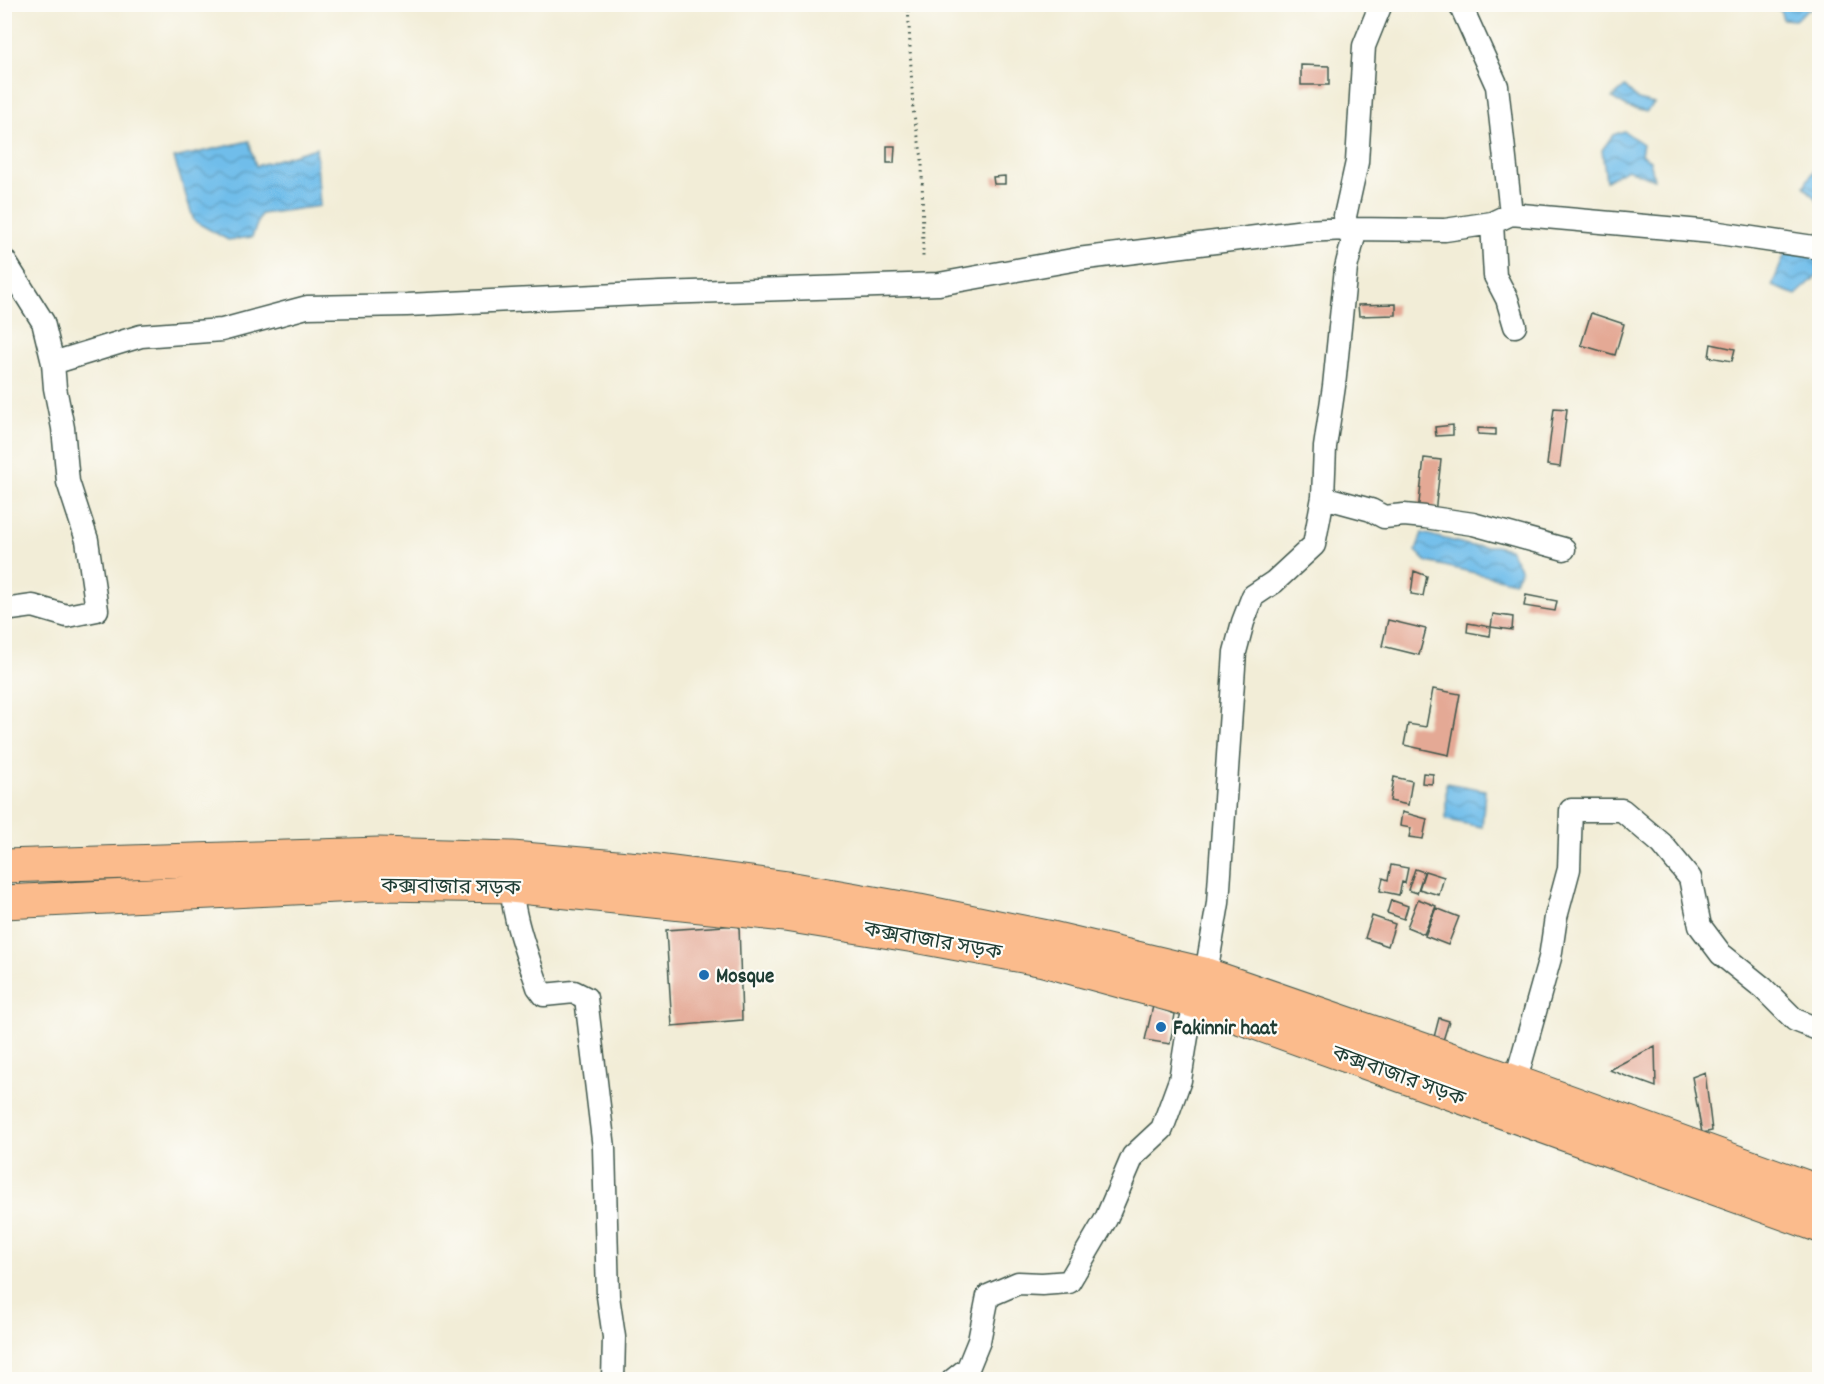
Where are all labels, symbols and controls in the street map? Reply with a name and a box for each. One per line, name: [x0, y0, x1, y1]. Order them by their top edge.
street label: কক্সবাজার সড়ক: [380, 873, 522, 905]
street label: কক্সবাজার সড়ক: [860, 916, 1005, 970]
place label: Mosque: [716, 963, 774, 993]
marker: Mosque: [697, 968, 711, 982]
place label: Fakinnir haat: [1173, 1015, 1278, 1045]
marker: Fakinnir haat: [1154, 1020, 1168, 1034]
street label: কক্সবাজার সড়ক: [1326, 1039, 1470, 1116]

